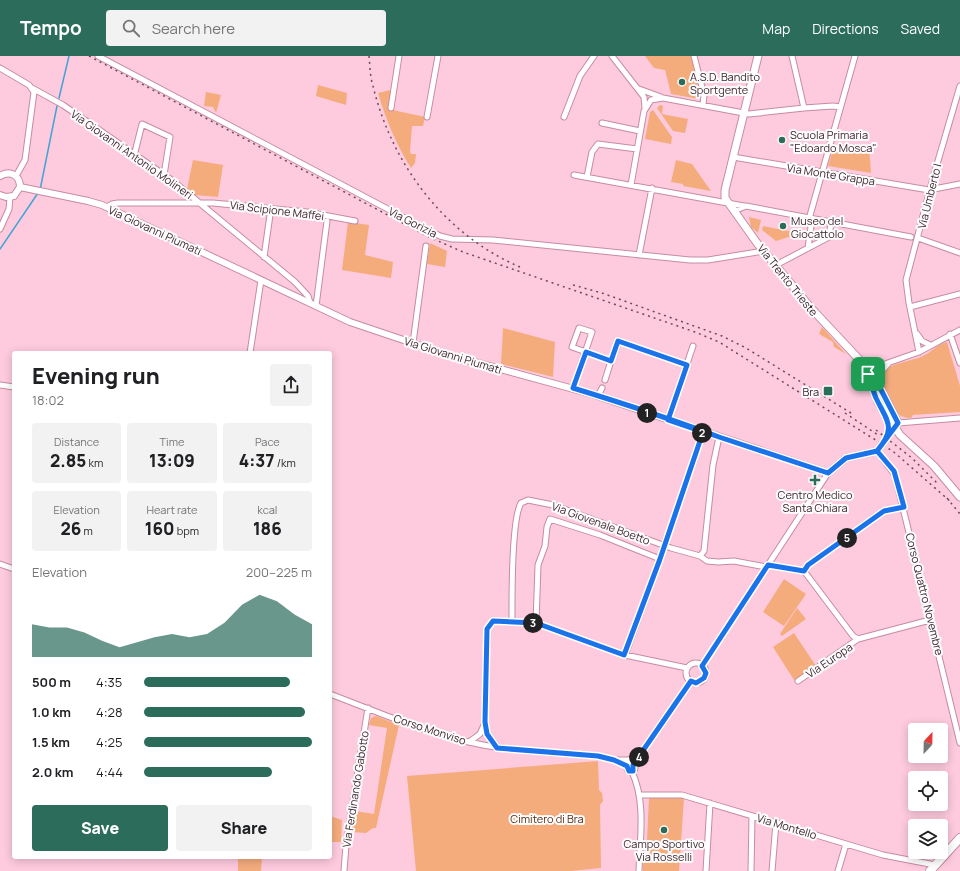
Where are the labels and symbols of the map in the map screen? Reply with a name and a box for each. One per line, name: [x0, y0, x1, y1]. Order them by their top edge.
place label: A.S.D. Bandito Sportgente: [690, 69, 761, 97]
marker: A.S.D. Bandito Sportgente: [677, 77, 687, 87]
street label: Via Giovanni Antonio Molineri: [68, 106, 196, 202]
place label: Scuola Primaria "Edoardo Mosca": [790, 127, 877, 155]
marker: Scuola Primaria "Edoardo Mosca": [777, 135, 787, 145]
street label: Via Monte Grappa: [786, 160, 876, 188]
street label: Via Umberto I: [914, 162, 944, 230]
street label: Via Scipione Maffei: [229, 197, 325, 223]
street label: Via Giovanni Piumati: [106, 202, 204, 258]
street label: Via Gorizia: [386, 203, 440, 241]
place label: Museo del Giocattolo: [791, 213, 844, 241]
marker: Museo del Giocattolo: [778, 221, 788, 231]
street label: Via Trento Trieste: [754, 241, 822, 319]
street label: Via Giovanni Piumati: [402, 333, 504, 377]
pin: [851, 357, 885, 391]
place label: Bra: [802, 384, 819, 399]
marker: Bra: [822, 385, 834, 397]
pin: 1: [637, 403, 657, 423]
pin: 2: [692, 423, 712, 443]
marker: Centro Medico Santa Chiara: [809, 474, 821, 486]
place label: Centro Medico Santa Chiara: [778, 487, 853, 515]
street label: Via Giovenale Boetto: [550, 498, 653, 548]
pin: 5: [837, 528, 857, 548]
street label: Corso Quattro Novembre: [903, 531, 948, 657]
pin: 3: [523, 613, 543, 633]
street label: Via Europa: [803, 639, 855, 681]
street label: Corso Monviso: [392, 710, 469, 748]
north arrow: [908, 723, 948, 763]
street label: Via Ferdinando Gabotto: [338, 729, 372, 848]
pin: 4: [629, 747, 649, 767]
street label: Via Montello: [755, 810, 819, 842]
park label: Cimitero di Bra: [510, 811, 584, 826]
marker: Campo Sportivo Via Rosselli: [659, 825, 669, 835]
place label: Campo Sportivo Via Rosselli: [623, 836, 705, 864]

